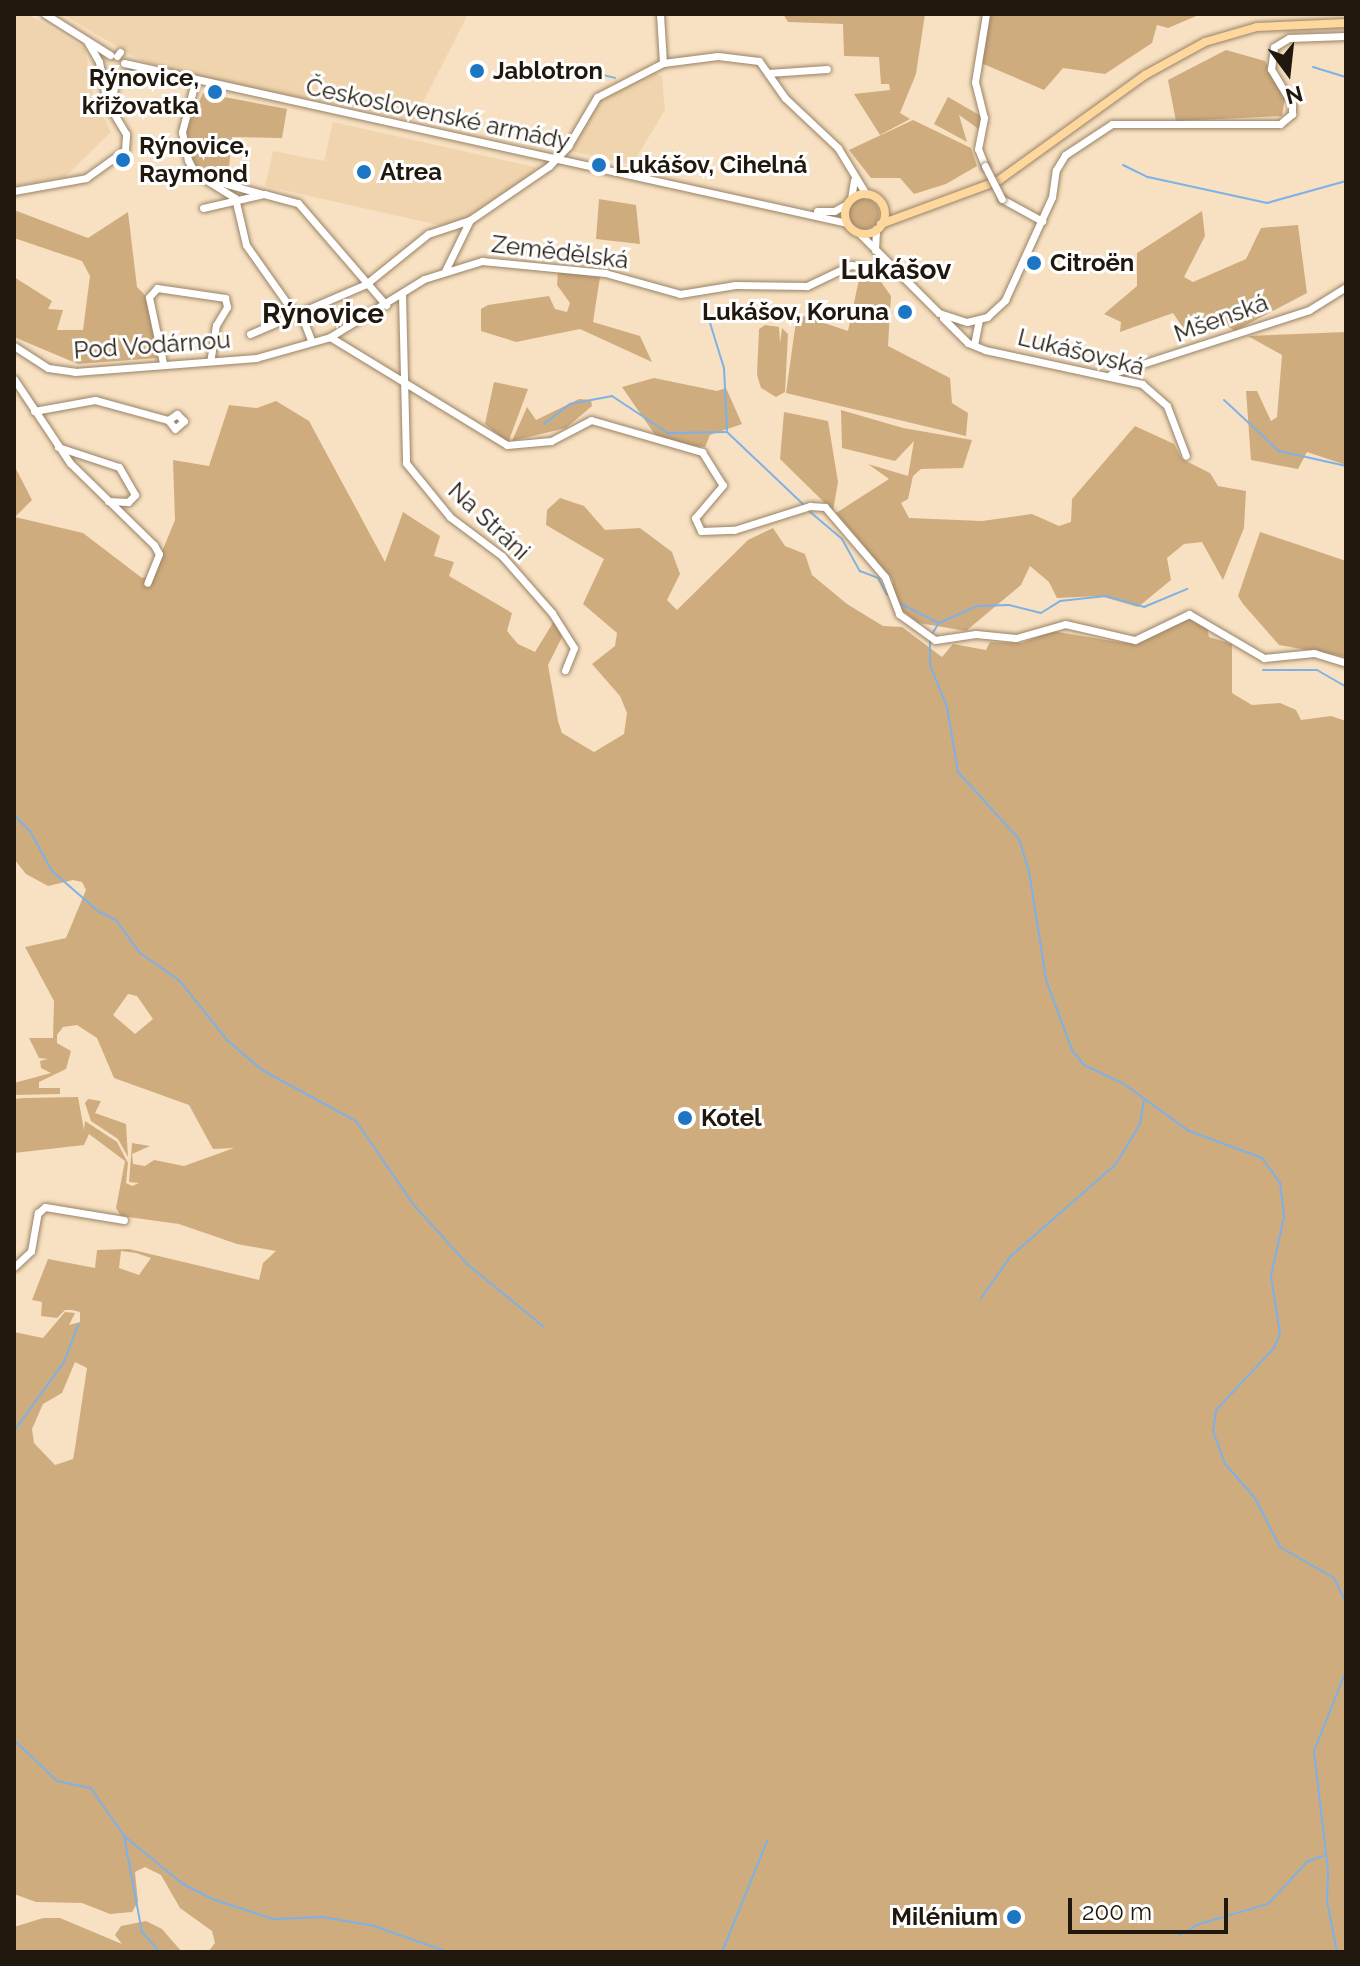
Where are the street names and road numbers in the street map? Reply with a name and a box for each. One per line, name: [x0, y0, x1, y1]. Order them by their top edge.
street label: Československé armády: [303, 72, 573, 156]
street label: Zemědělská: [490, 229, 630, 275]
street label: Mšenská: [1170, 288, 1272, 348]
street label: Lukášovská: [1015, 322, 1147, 382]
street label: Pod Vodárnou: [72, 325, 232, 365]
street label: Na Stráni: [442, 476, 536, 566]

